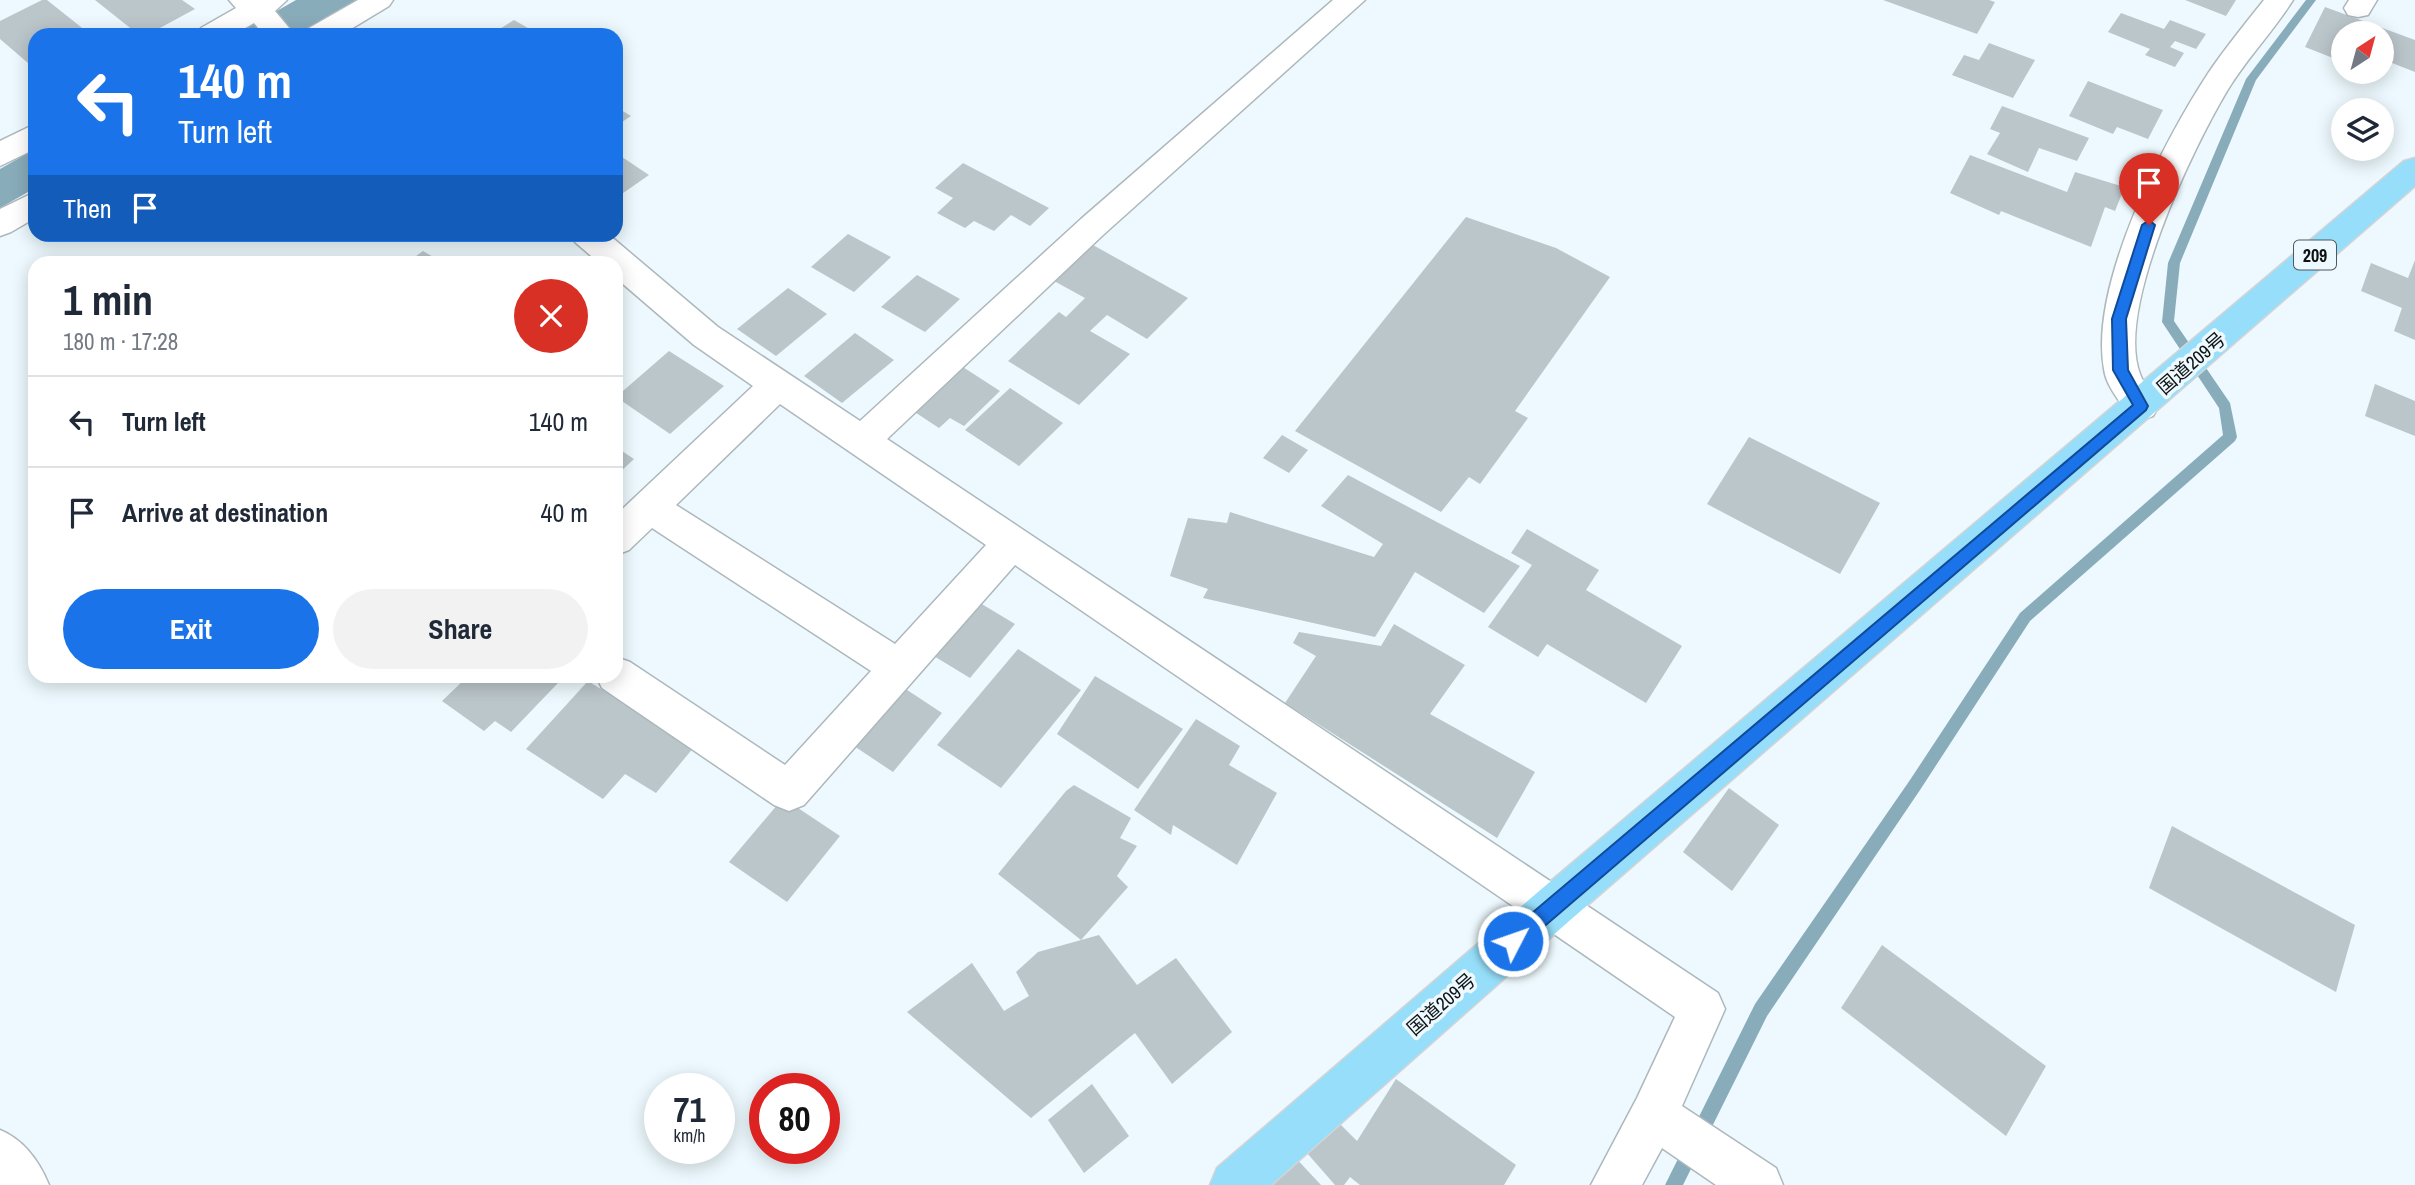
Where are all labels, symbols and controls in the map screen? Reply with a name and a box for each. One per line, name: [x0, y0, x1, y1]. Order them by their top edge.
north arrow: [2331, 21, 2394, 84]
map controls: [2331, 21, 2394, 161]
text: 140 m: [178, 47, 292, 113]
icon: left: [63, 56, 154, 147]
button: layers: [2331, 98, 2394, 161]
text: Turn left: [178, 110, 272, 153]
pin: [2119, 153, 2179, 225]
icon: arrive: [2130, 164, 2168, 202]
icon: arrive: [126, 189, 164, 227]
text: Then: [63, 191, 112, 226]
road number: 209: [2294, 241, 2336, 270]
text: 1 min: [63, 272, 153, 328]
button: close: [514, 279, 588, 353]
text: 180 m · 17:28: [63, 326, 178, 357]
street label: 国道209号: [2151, 326, 2231, 400]
icon: left: [63, 403, 101, 441]
text: Turn left: [122, 404, 206, 439]
text: 140 m: [529, 404, 588, 439]
icon: arrive: [63, 494, 101, 532]
text: Arrive at destination: [122, 495, 328, 530]
text: 40 m: [541, 495, 588, 530]
button: Exit: [63, 589, 319, 669]
button: Share: [333, 589, 588, 669]
position arrow: [1476, 904, 1550, 978]
street label: 国道209号: [1401, 967, 1481, 1041]
speed limit sign: 80: [749, 1073, 840, 1164]
text: 71: [674, 1086, 705, 1133]
text: km/h: [674, 1123, 706, 1148]

